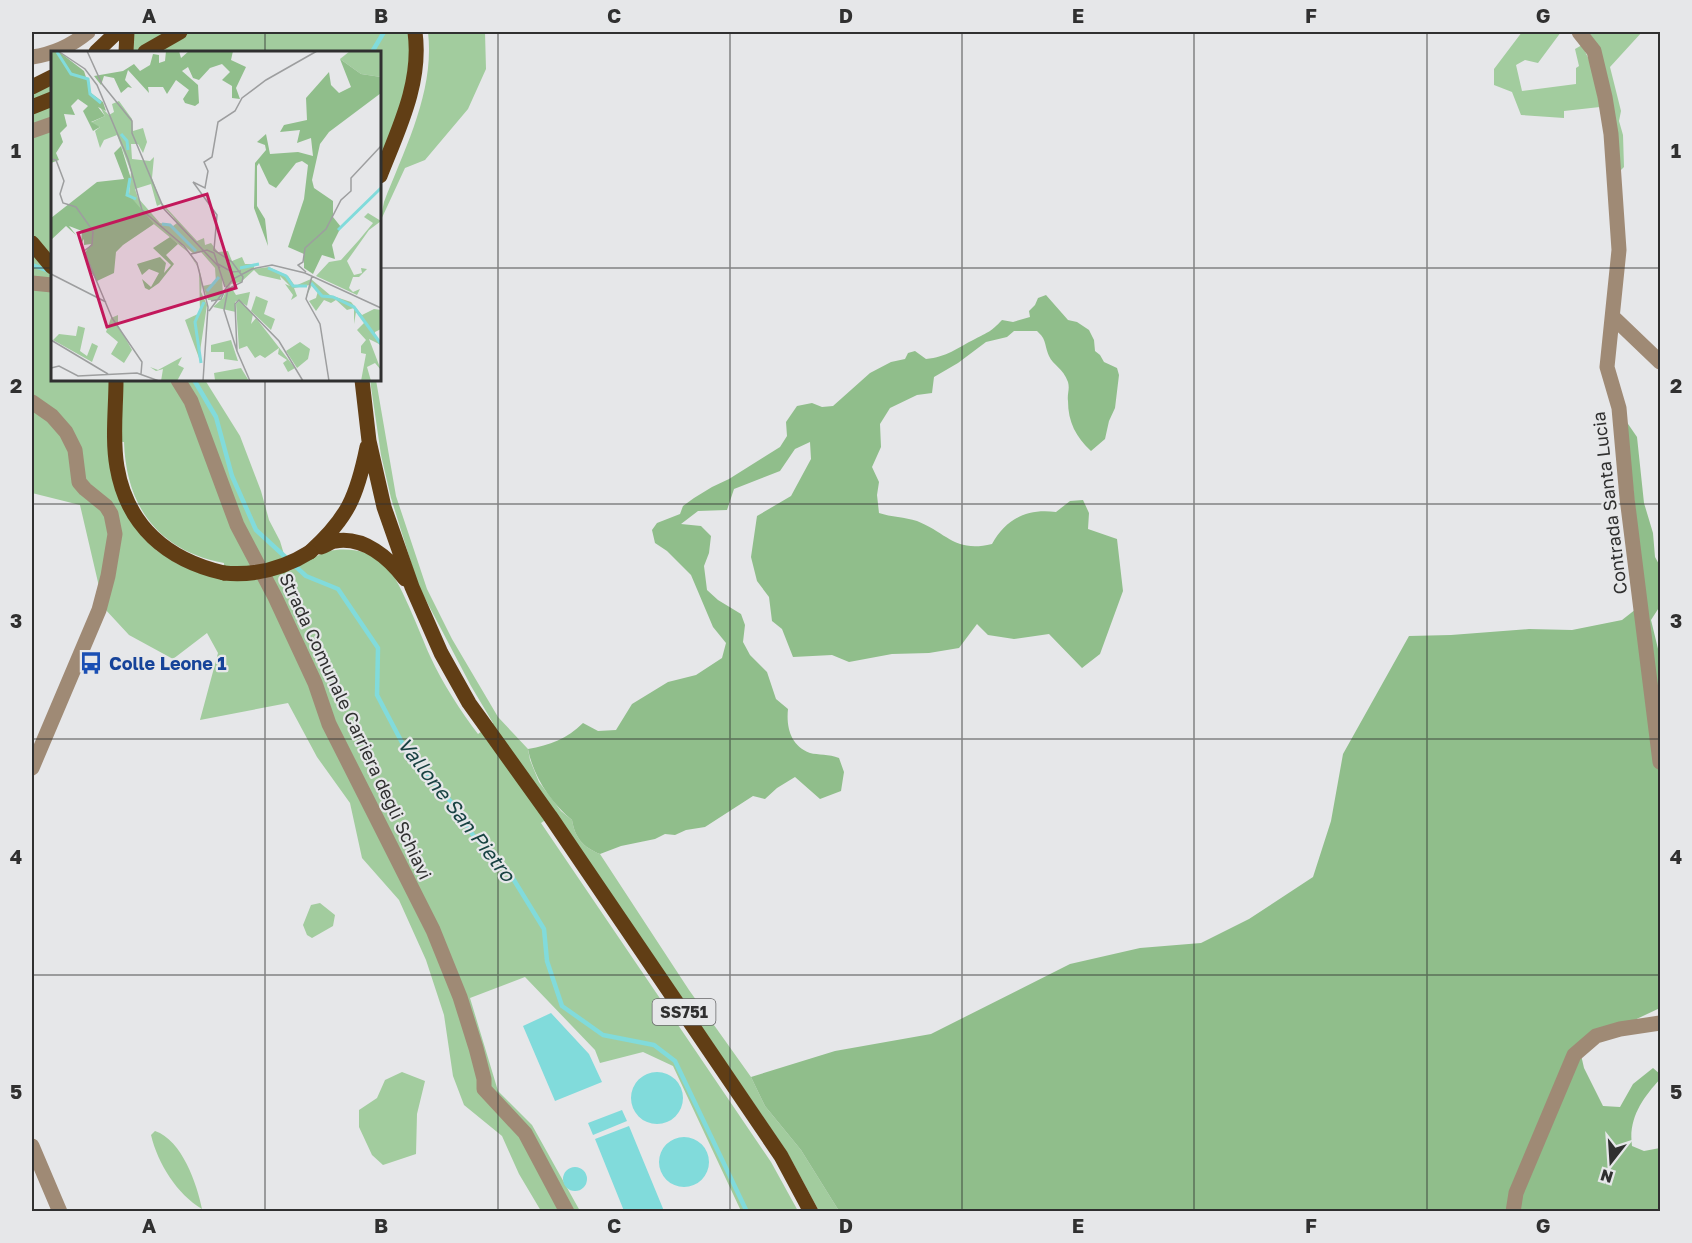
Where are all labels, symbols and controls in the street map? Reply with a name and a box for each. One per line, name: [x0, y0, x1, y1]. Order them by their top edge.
text: A: [142, 3, 156, 27]
text: B: [374, 3, 388, 27]
text: C: [607, 3, 621, 27]
text: D: [839, 3, 853, 27]
text: E: [1072, 3, 1084, 27]
text: F: [1305, 3, 1317, 27]
text: G: [1536, 3, 1550, 27]
inset map: [51, 51, 381, 381]
text: 1: [11, 138, 21, 162]
text: 1: [1671, 138, 1681, 162]
text: 2: [10, 373, 22, 397]
text: 2: [1670, 373, 1682, 397]
street label: Contrada Santa Lucia: [1587, 410, 1631, 596]
street label: Strada Comunale Carriera degli Schiavi: [275, 569, 437, 883]
text: 3: [10, 608, 22, 632]
text: 3: [1670, 608, 1682, 632]
bus stop icon: Colle Leone 1: [78, 650, 104, 676]
place label: Colle Leone 1: [109, 652, 227, 674]
water label: Vallone San Pietro: [393, 732, 521, 887]
text: 4: [10, 844, 22, 868]
text: 4: [1670, 844, 1682, 868]
road number: SS751: [652, 999, 716, 1025]
text: 5: [10, 1079, 22, 1103]
text: 5: [1670, 1079, 1682, 1103]
north arrow: [1581, 1132, 1641, 1192]
text: N: [1598, 1165, 1615, 1188]
text: A: [142, 1213, 156, 1237]
text: B: [374, 1213, 388, 1237]
text: C: [607, 1213, 621, 1237]
text: D: [839, 1213, 853, 1237]
text: E: [1072, 1213, 1084, 1237]
text: F: [1305, 1213, 1317, 1237]
text: G: [1536, 1213, 1550, 1237]

